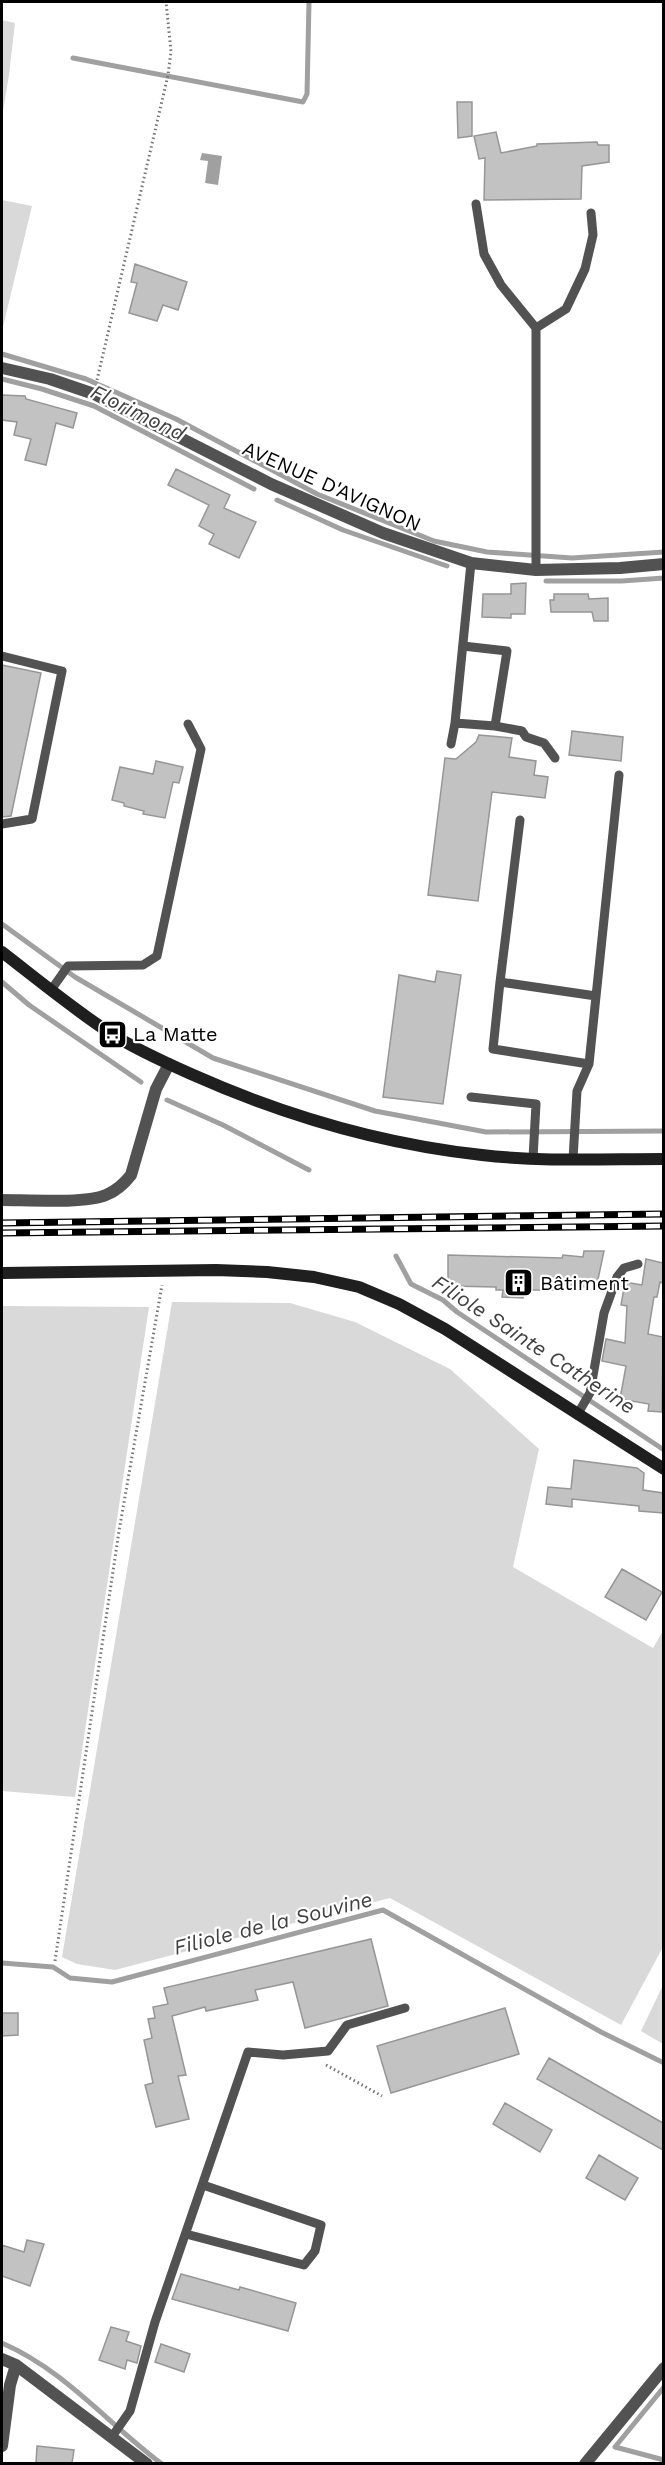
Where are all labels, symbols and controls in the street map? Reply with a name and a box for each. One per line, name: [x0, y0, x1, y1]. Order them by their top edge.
water label: Florimond: [87, 378, 190, 446]
street label: AVENUE D'AVIGNON: [239, 436, 425, 536]
bus stop icon: La Matte: [96, 1018, 128, 1050]
place label: La Matte: [133, 1022, 218, 1046]
building icon: Bâtiment: [503, 1267, 535, 1299]
water label: Filiole Sainte Catherine: [428, 1269, 640, 1419]
place label: Bâtiment: [540, 1271, 630, 1295]
water label: Filiole de la Souvine: [171, 1886, 375, 1960]

